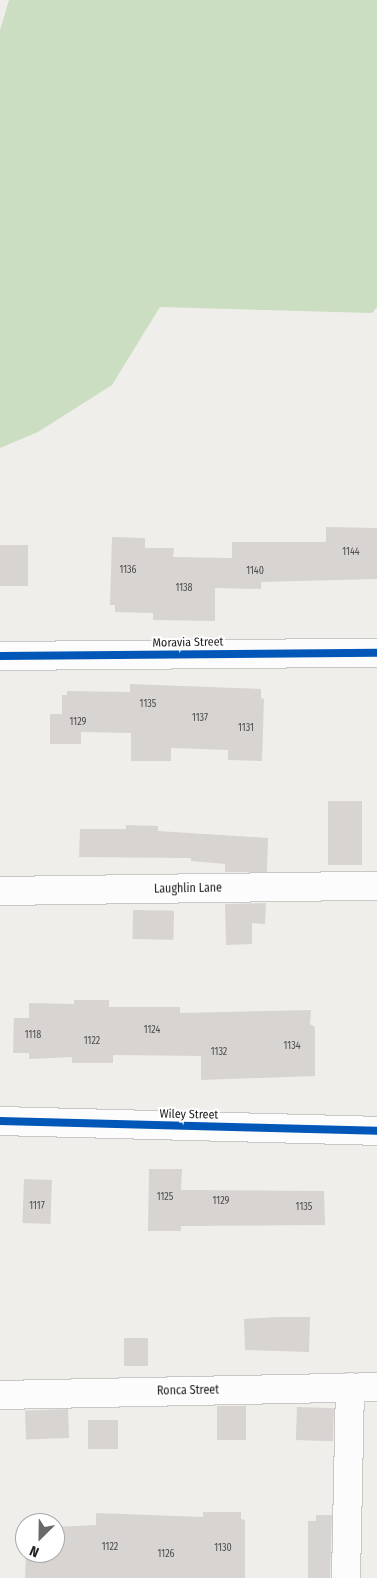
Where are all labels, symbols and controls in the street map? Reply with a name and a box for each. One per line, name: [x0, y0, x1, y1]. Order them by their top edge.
house number: 1144: [342, 547, 360, 559]
house number: 1136: [119, 565, 137, 577]
house number: 1140: [246, 566, 264, 578]
house number: 1138: [175, 583, 193, 595]
street label: Moravia Street: [152, 635, 224, 651]
house number: 1135: [140, 699, 156, 711]
house number: 1137: [192, 713, 208, 725]
house number: 1129: [70, 717, 86, 729]
house number: 1131: [238, 723, 254, 735]
street label: Laughlin Lane: [154, 881, 222, 897]
house number: 1124: [144, 1025, 160, 1037]
house number: 1118: [25, 1030, 41, 1042]
house number: 1122: [84, 1036, 100, 1048]
house number: 1134: [284, 1041, 300, 1053]
house number: 1132: [211, 1047, 227, 1059]
street label: Wiley Street: [160, 1107, 218, 1123]
house number: 1125: [157, 1192, 173, 1204]
house number: 1129: [213, 1196, 229, 1208]
house number: 1117: [29, 1201, 45, 1213]
house number: 1135: [296, 1202, 312, 1214]
street label: Ronca Street: [157, 1383, 219, 1399]
north arrow: [15, 1513, 65, 1563]
text: N: [27, 1542, 42, 1561]
house number: 1122: [102, 1542, 118, 1554]
house number: 1130: [214, 1543, 232, 1555]
house number: 1126: [157, 1549, 175, 1561]

